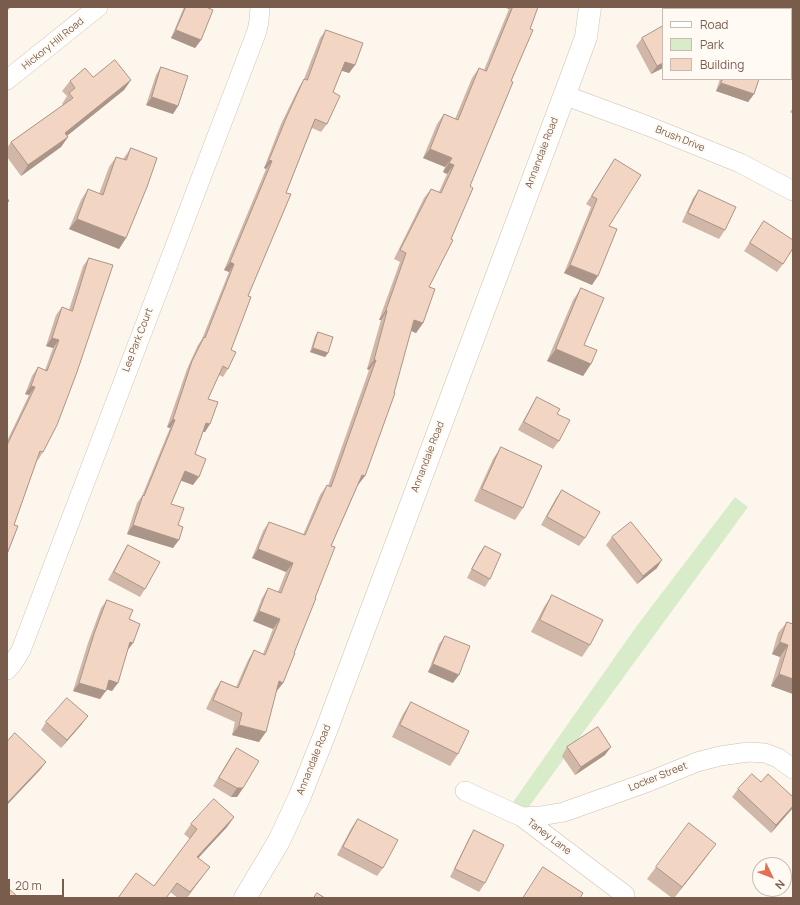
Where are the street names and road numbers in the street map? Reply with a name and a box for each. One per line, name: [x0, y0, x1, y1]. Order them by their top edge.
street label: Hickory Hill Road: [20, 15, 86, 73]
street label: Annandale Road: [523, 116, 561, 190]
street label: Brush Drive: [654, 124, 706, 154]
street label: Lee Park Court: [120, 306, 156, 374]
street label: Annandale Road: [409, 420, 447, 494]
street label: Annandale Road: [294, 723, 334, 797]
street label: Locker Street: [627, 760, 689, 794]
street label: Taney Lane: [525, 817, 573, 857]

